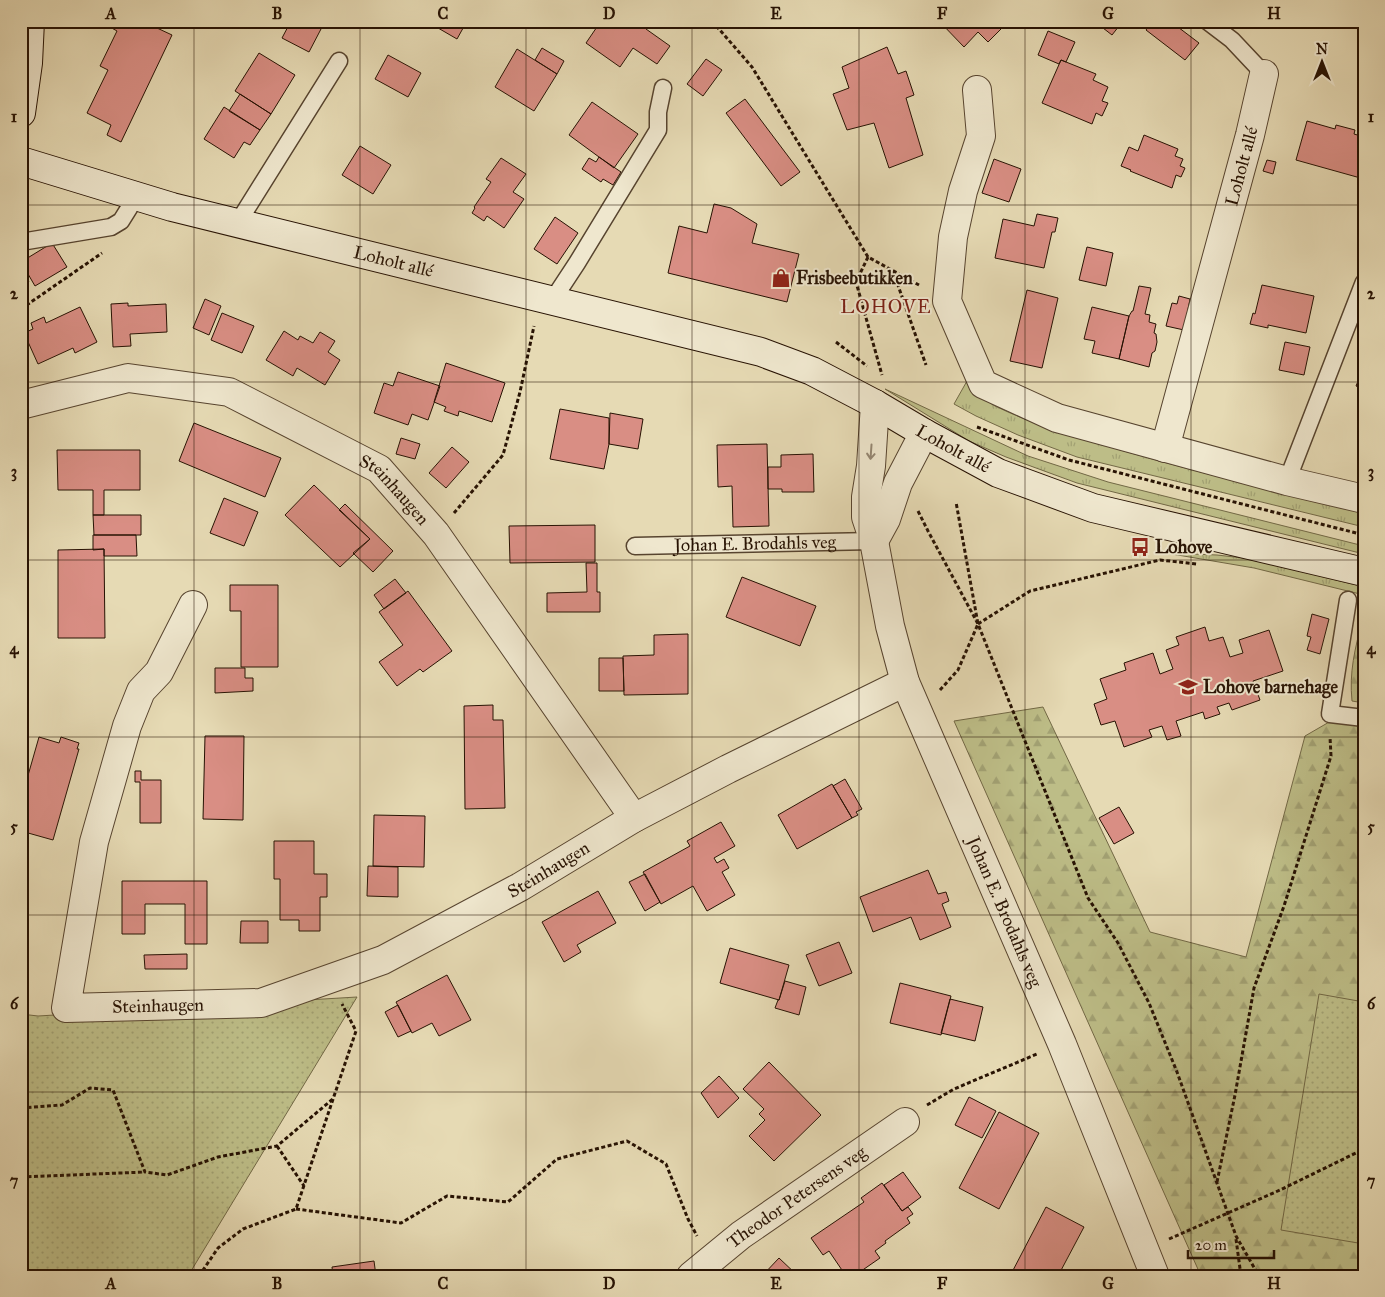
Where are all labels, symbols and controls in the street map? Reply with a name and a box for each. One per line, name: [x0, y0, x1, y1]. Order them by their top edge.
text: A: [105, 4, 117, 23]
text: B: [272, 4, 282, 23]
text: C: [438, 4, 449, 23]
text: D: [603, 4, 616, 23]
text: E: [770, 4, 782, 23]
text: F: [937, 4, 948, 23]
text: G: [1102, 4, 1114, 23]
text: H: [1267, 4, 1281, 23]
north arrow: [1298, 38, 1348, 88]
text: N: [1316, 41, 1328, 58]
text: 1: [11, 107, 18, 126]
text: 1: [1368, 107, 1375, 126]
street label: Loholt allé: [1220, 124, 1263, 208]
street label: Loholt allé: [351, 241, 436, 282]
shop icon: Frisbeebutikken: [770, 267, 792, 289]
place label: Frisbeebutikken: [796, 267, 913, 289]
text: 2: [10, 284, 19, 303]
text: 2: [1367, 284, 1376, 303]
district label: LOHOVE: [840, 295, 932, 318]
street label: Loholt allé: [912, 420, 995, 478]
one-way arrow: [867, 444, 876, 460]
street label: Steinhaugen: [355, 450, 434, 530]
text: 3: [11, 462, 17, 482]
text: 3: [1368, 462, 1374, 482]
street label: Johan E. Brodahls veg: [672, 531, 837, 557]
bus stop icon: Lohove: [1129, 536, 1151, 558]
place label: Lohove: [1155, 536, 1213, 558]
text: 4: [10, 639, 20, 659]
text: 4: [1367, 639, 1377, 659]
school or university icon: Lohove barnehage: [1177, 676, 1199, 698]
place label: Lohove barnehage: [1203, 676, 1338, 699]
text: 5: [10, 817, 18, 836]
text: 5: [1367, 817, 1375, 836]
street label: Johan E. Brodahls veg: [961, 832, 1047, 992]
street label: Steinhaugen: [504, 836, 594, 903]
street label: Steinhaugen: [112, 993, 204, 1018]
text: 6: [10, 994, 19, 1013]
text: 6: [1367, 994, 1376, 1013]
street label: Theodor Petersens veg: [722, 1141, 871, 1253]
text: 7: [10, 1171, 19, 1190]
text: 7: [1367, 1171, 1376, 1190]
scale bar: [1188, 1227, 1274, 1259]
text: 20 m: [1195, 1236, 1227, 1254]
text: A: [105, 1274, 117, 1293]
text: B: [272, 1274, 282, 1293]
text: C: [438, 1274, 449, 1293]
text: D: [603, 1274, 616, 1293]
text: E: [770, 1274, 782, 1293]
text: F: [937, 1274, 948, 1293]
text: G: [1102, 1274, 1114, 1293]
text: H: [1267, 1274, 1281, 1293]

